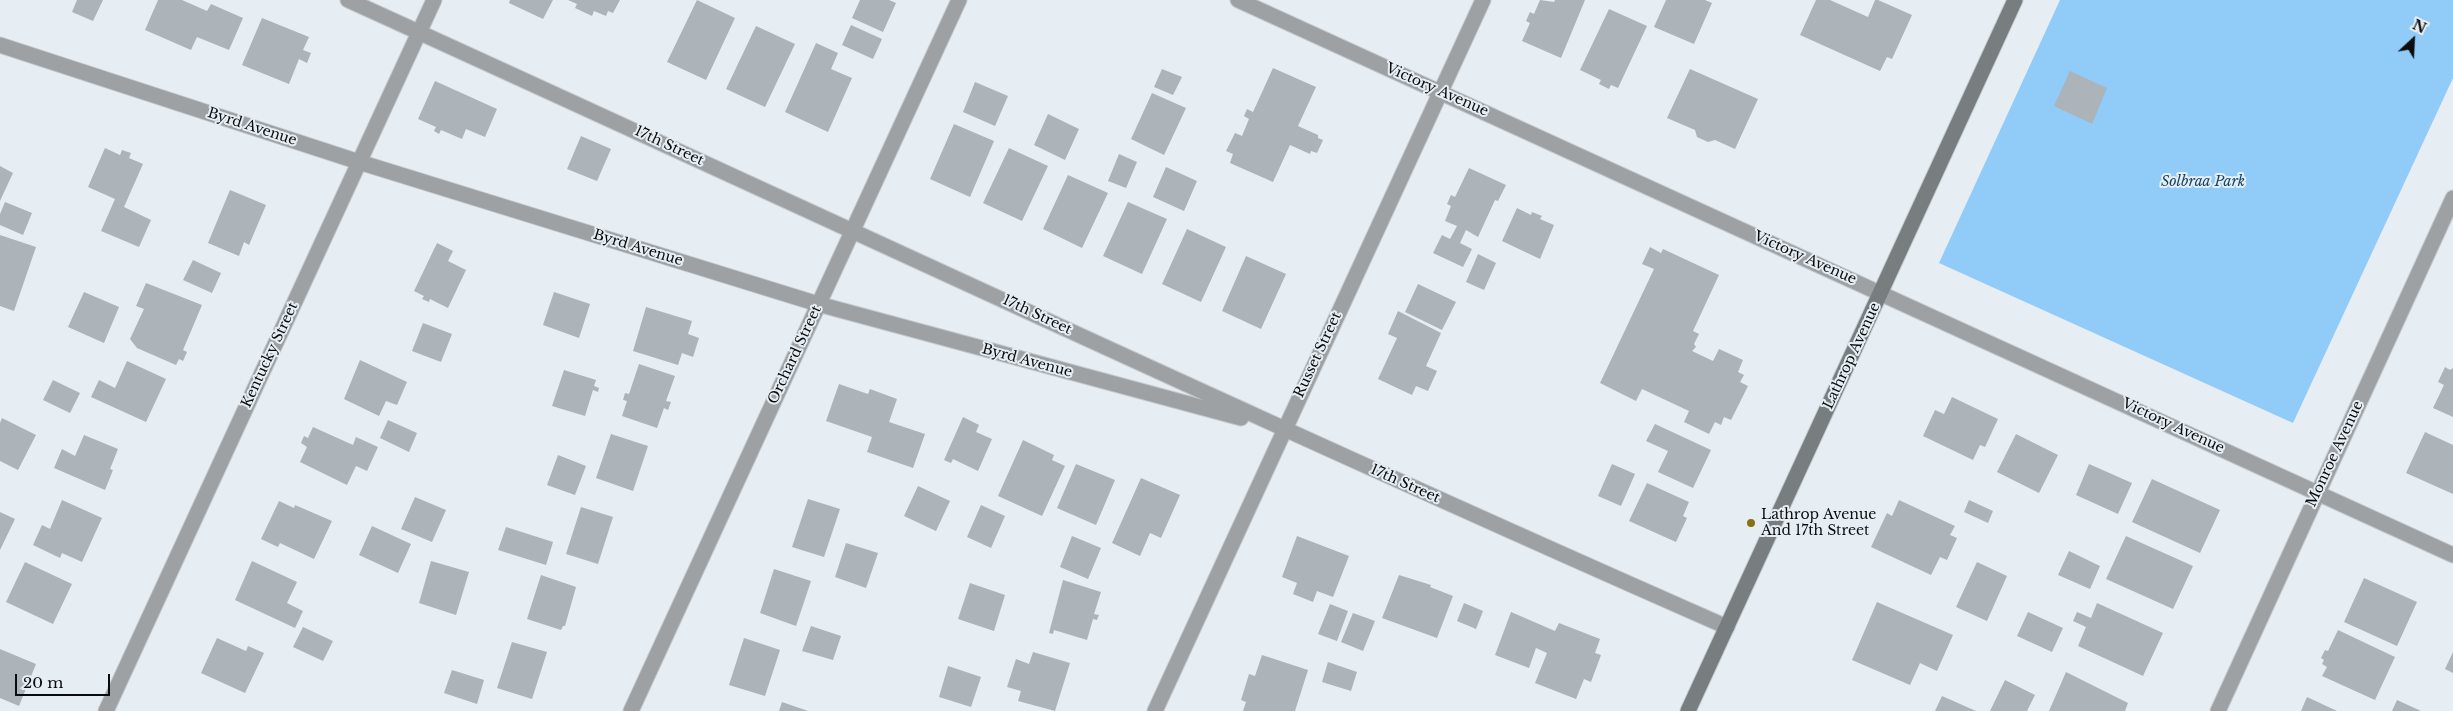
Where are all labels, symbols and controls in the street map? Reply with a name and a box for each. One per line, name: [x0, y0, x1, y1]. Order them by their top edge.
north arrow: [2388, 15, 2438, 65]
text: N: [2410, 15, 2429, 37]
street label: Victory Avenue: [1383, 60, 1491, 120]
street label: Byrd Avenue: [205, 105, 299, 149]
street label: 17th Street: [632, 123, 706, 169]
park label: Solbraa Park: [2161, 174, 2245, 190]
street label: Byrd Avenue: [591, 226, 685, 270]
street label: Victory Avenue: [1751, 228, 1859, 288]
street label: 17th Street: [1000, 292, 1074, 338]
street label: Kentucky Street: [238, 300, 302, 410]
street label: Lathrop Avenue: [1820, 300, 1884, 412]
street label: Orchard Street: [765, 303, 825, 407]
street label: Russet Street: [1291, 310, 1345, 400]
street label: Byrd Avenue: [980, 341, 1074, 381]
street label: Victory Avenue: [2119, 395, 2227, 457]
street label: Monroe Avenue: [2303, 398, 2367, 510]
street label: 17th Street: [1368, 461, 1442, 507]
place label: Lathrop Avenue And 17th Street: [1761, 507, 1876, 540]
marker: Lathrop Avenue And 17th Street: [1745, 517, 1757, 529]
scale bar: [18, 664, 112, 696]
text: 20 m: [23, 673, 63, 692]

